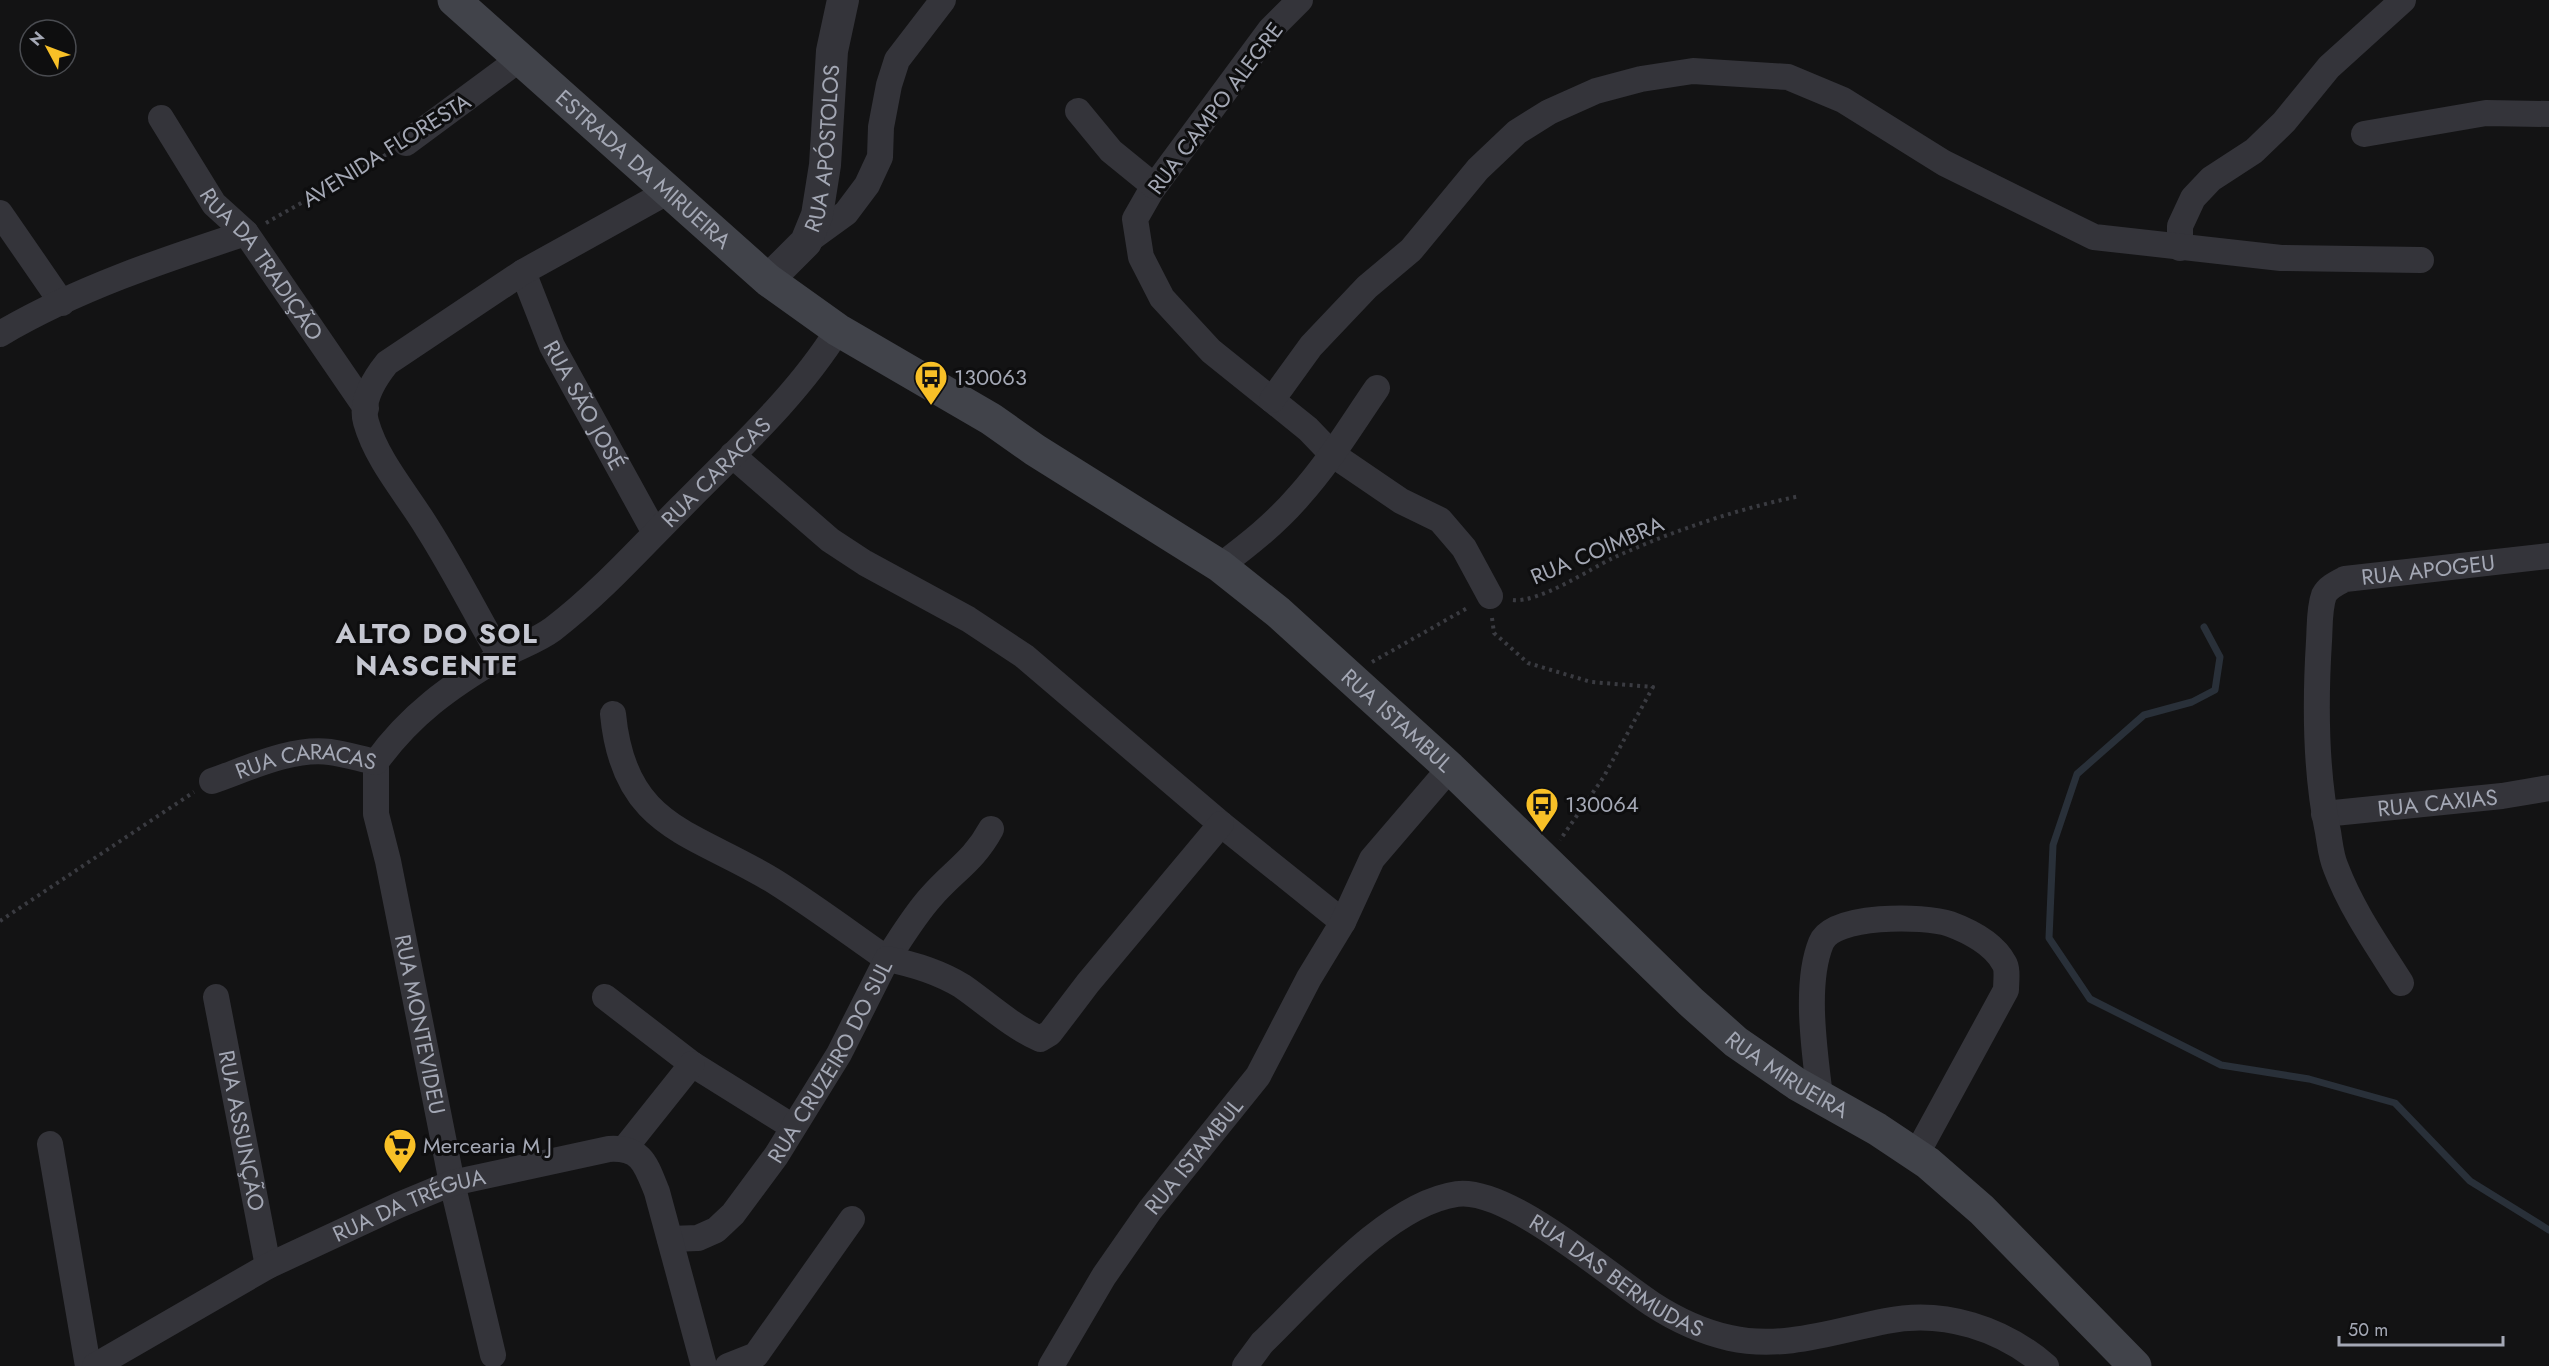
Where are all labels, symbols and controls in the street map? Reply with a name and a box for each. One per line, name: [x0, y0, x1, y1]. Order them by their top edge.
street label: RUA CAMPO ALEGRE: [1140, 15, 1290, 201]
north arrow: [18, 18, 78, 78]
text: N: [24, 26, 50, 51]
street label: RUA APÓSTOLOS: [796, 63, 847, 237]
street label: ESTRADA DA MIRUEIRA: [549, 82, 739, 256]
street label: AVENIDA FLORESTA: [295, 85, 477, 215]
street label: RUA DA TRADIÇÃO: [192, 182, 331, 347]
street label: RUA SÃO JOSÉ: [536, 334, 633, 476]
bus stop icon: 130063: [913, 359, 949, 406]
place label: 130063: [954, 361, 1027, 393]
street label: RUA CARACAS: [654, 410, 778, 534]
street label: RUA COIMBRA: [1525, 507, 1669, 592]
street label: RUA APOGEU: [2360, 546, 2497, 593]
district label: ALTO DO SOL NASCENTE: [335, 613, 538, 686]
street label: RUA ISTAMBUL: [1334, 661, 1460, 779]
street label: RUA CARACAS: [231, 735, 380, 787]
street label: RUA CAXIAS: [2376, 781, 2499, 825]
bus stop icon: 130064: [1524, 786, 1560, 833]
place label: 130064: [1565, 788, 1639, 820]
street label: RUA MONTEVIDEU: [387, 932, 454, 1117]
street label: RUA CRUZEIRO DO SUL: [759, 954, 900, 1169]
street label: RUA MIRUEIRA: [1718, 1024, 1855, 1126]
street label: RUA ASSUNÇÃO: [211, 1047, 273, 1214]
street label: RUA ISTAMBUL: [1137, 1091, 1250, 1221]
supermarket icon: Mercearia M J: [382, 1127, 418, 1174]
place label: Mercearia M J: [423, 1129, 552, 1161]
street label: RUA DA TRÉGUA: [327, 1160, 489, 1250]
street label: RUA DAS BERMUDAS: [1523, 1206, 1709, 1345]
scale bar: [2339, 1309, 2502, 1347]
text: 50 m: [2348, 1317, 2388, 1343]

